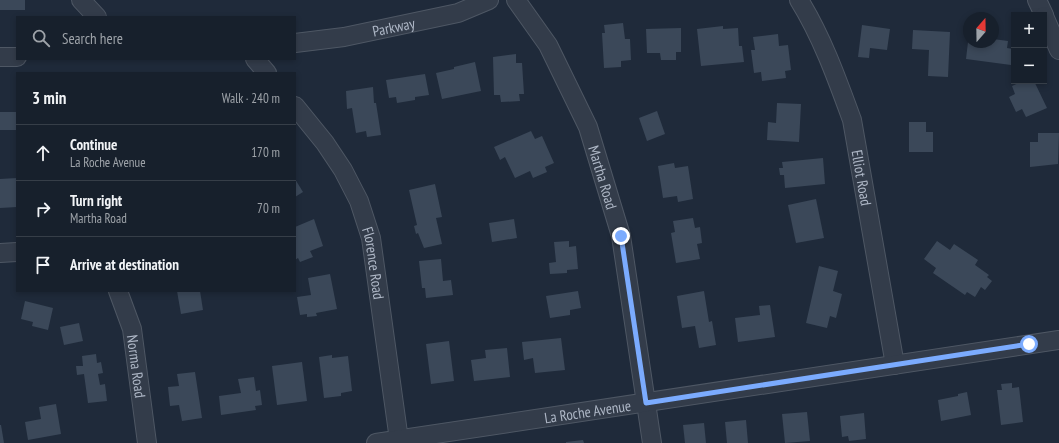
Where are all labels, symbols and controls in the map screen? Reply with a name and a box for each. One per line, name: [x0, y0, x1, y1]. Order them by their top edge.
north arrow: [963, 12, 999, 48]
map controls: [1011, 12, 1047, 84]
button: +: [1011, 12, 1047, 48]
street label: Parkway: [371, 13, 417, 40]
search box: [16, 16, 296, 60]
icon: search: [30, 27, 52, 49]
text: Search here: [62, 29, 123, 48]
button: −: [1011, 48, 1047, 84]
text: 3 min: [32, 87, 66, 109]
text: Walk · 240 m: [222, 90, 280, 107]
text: Continue: [70, 135, 117, 154]
icon: ahead: [32, 142, 54, 164]
street label: Martha Road: [585, 143, 622, 211]
text: 170 m: [251, 144, 280, 161]
street label: Elliot Road: [848, 148, 876, 207]
text: La Roche Avenue: [70, 154, 146, 171]
text: Turn right: [70, 191, 122, 210]
icon: right: [32, 198, 54, 220]
text: 70 m: [257, 200, 280, 217]
text: Martha Road: [70, 210, 127, 227]
street label: Florence Road: [358, 224, 389, 300]
route end: [612, 227, 630, 245]
icon: arrive: [32, 254, 54, 276]
text: Arrive at destination: [70, 255, 179, 274]
street label: Norma Road: [123, 334, 150, 399]
route start: [1020, 335, 1038, 353]
street label: La Roche Avenue: [543, 395, 632, 427]

